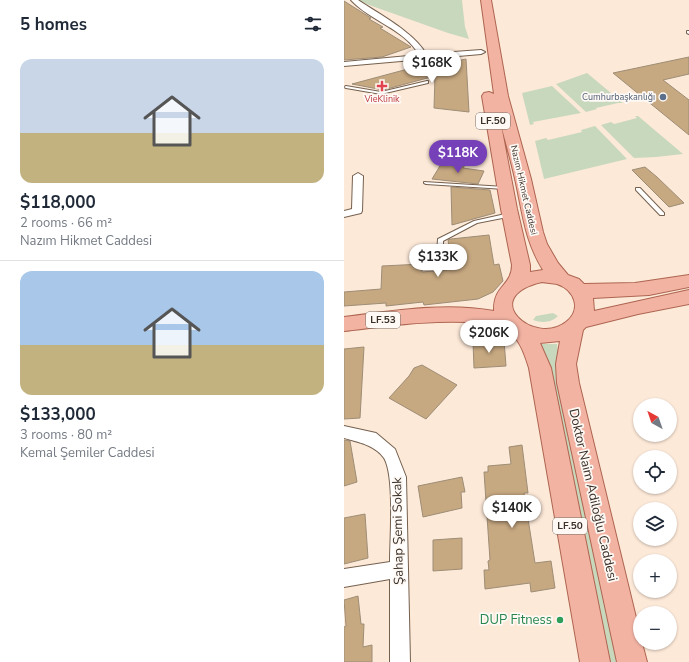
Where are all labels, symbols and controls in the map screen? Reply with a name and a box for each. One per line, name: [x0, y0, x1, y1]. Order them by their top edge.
text: 5 homes: [20, 13, 87, 36]
icon: filters: [302, 13, 324, 35]
pin: $168K: [404, 50, 460, 84]
text: $168K: [412, 54, 452, 72]
marker: VieKlinik: [376, 80, 388, 92]
icon: home: [136, 85, 208, 157]
place label: Cumhurbaşkanlığı: [582, 91, 655, 103]
marker: Cumhurbaşkanlığı: [658, 92, 668, 102]
place label: VieKlinik: [363, 93, 400, 105]
road number: LF.50: [476, 113, 510, 129]
pin: $118K: [430, 140, 486, 174]
text: $118K: [438, 144, 478, 162]
street label: Nazım Hikmet Caddesi: [508, 144, 540, 236]
text: $118,000: [20, 191, 96, 214]
text: 2 rooms · 66 m²: [20, 214, 112, 232]
text: Nazım Hikmet Caddesi: [20, 232, 152, 250]
pin: $133K: [410, 244, 466, 278]
text: $133K: [418, 248, 458, 266]
icon: home: [136, 297, 208, 369]
road number: LF.53: [366, 312, 400, 328]
pin: $206K: [461, 320, 517, 354]
text: $206K: [469, 324, 509, 342]
north arrow: [633, 398, 677, 442]
map controls: [633, 398, 677, 650]
text: $133,000: [20, 403, 96, 426]
street label: Doktor Naim Adiloğlu Caddesi: [564, 407, 622, 583]
text: 3 rooms · 80 m²: [20, 426, 112, 444]
text: Kemal Şemiler Caddesi: [20, 444, 155, 462]
button: locate: [633, 450, 677, 494]
street label: Şahap Şemi Sokak: [388, 477, 408, 585]
pin: $140K: [484, 495, 540, 529]
text: $140K: [492, 499, 532, 517]
button: layers: [633, 502, 677, 546]
road number: LF.50: [553, 518, 587, 534]
button: +: [633, 554, 677, 598]
button: −: [633, 606, 677, 650]
place label: DUP Fitness: [480, 611, 552, 629]
marker: DUP Fitness: [555, 615, 565, 625]

